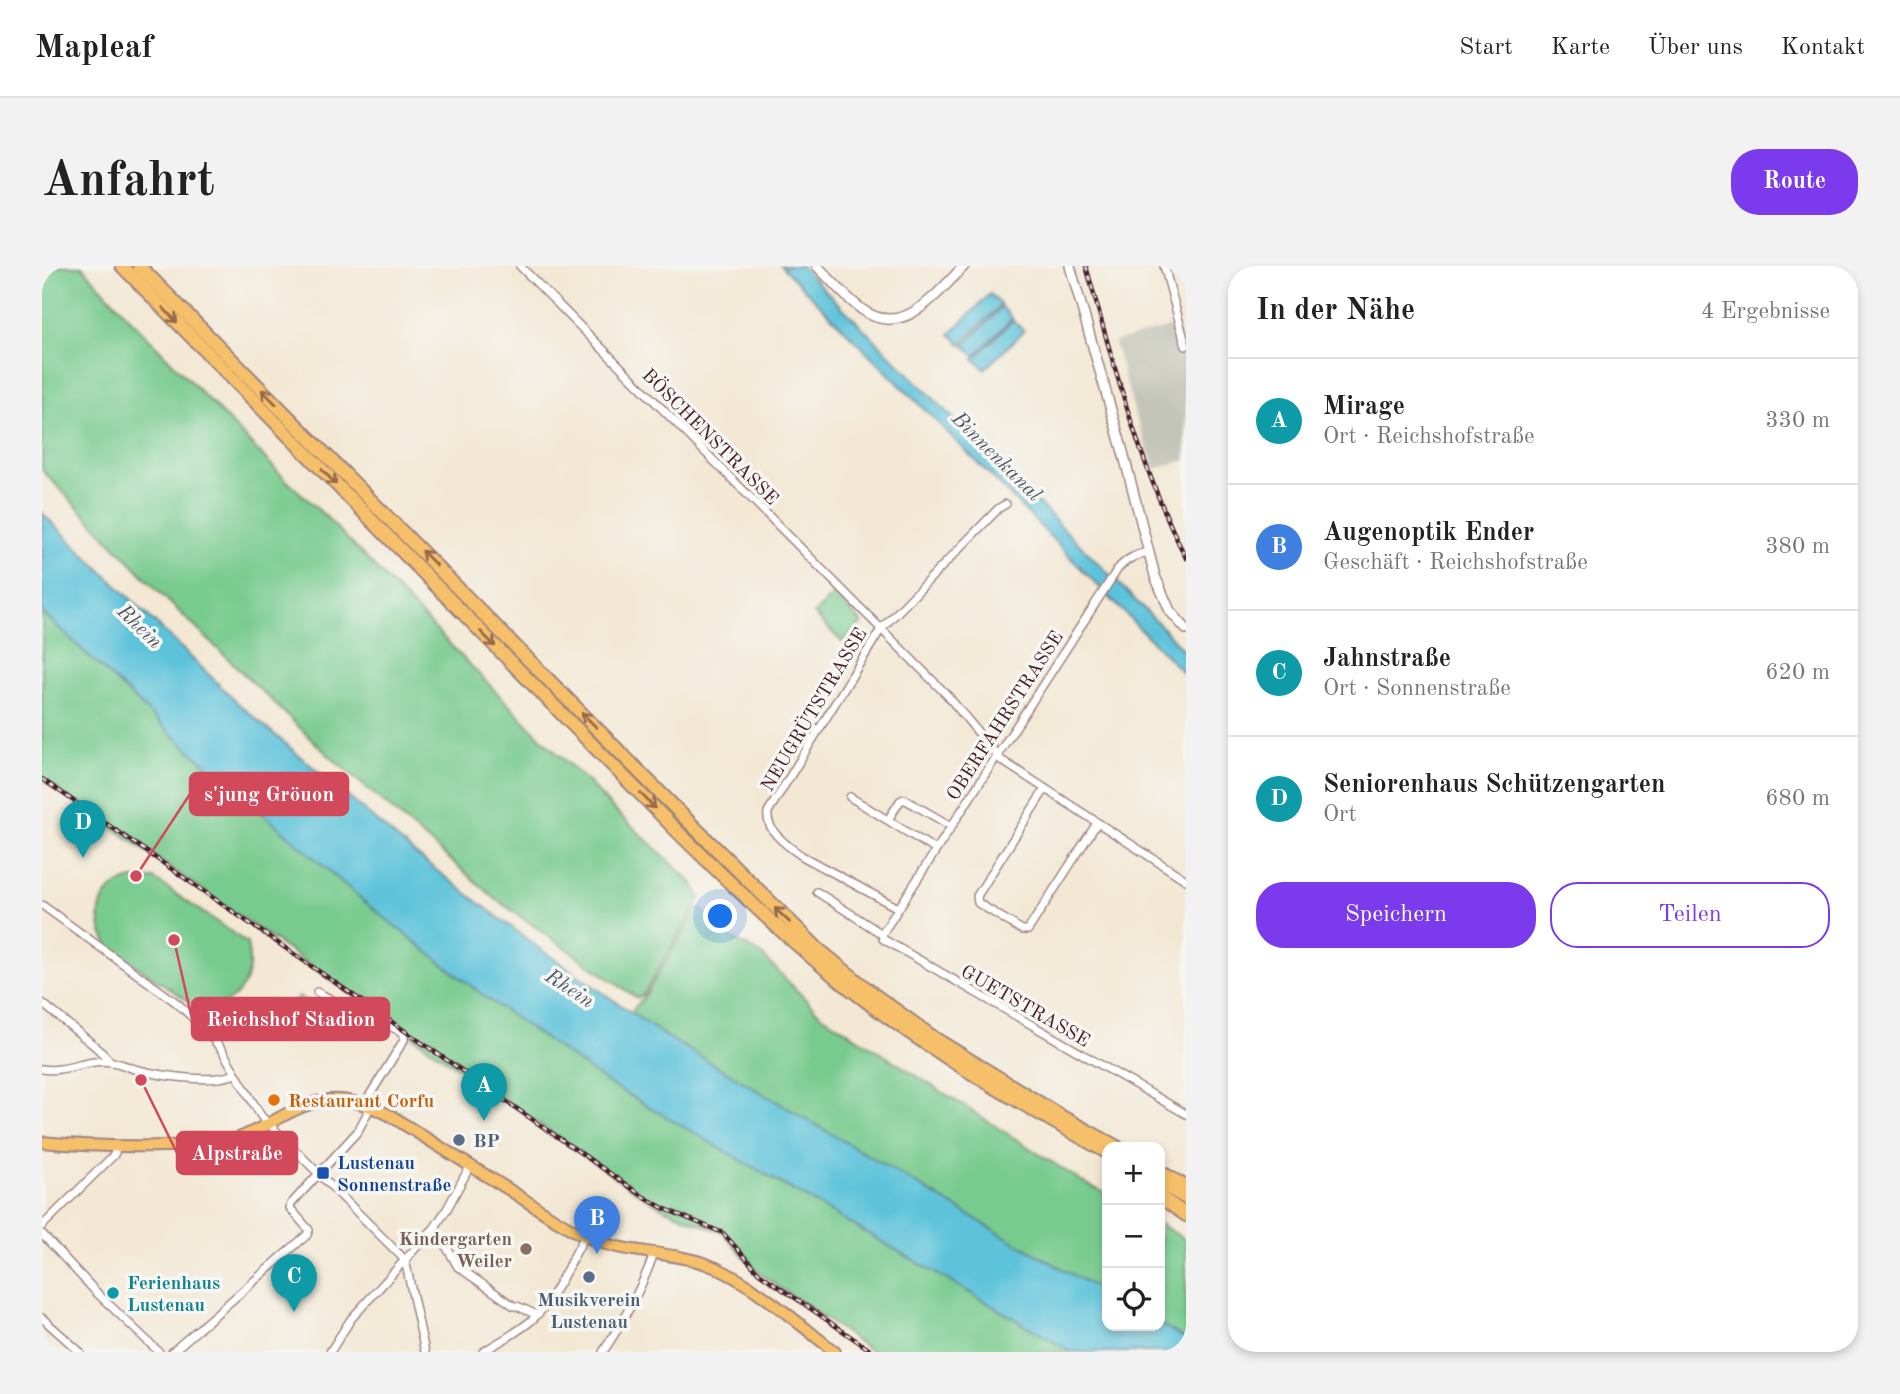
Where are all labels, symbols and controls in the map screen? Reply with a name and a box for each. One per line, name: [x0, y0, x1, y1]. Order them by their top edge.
text: Mapleaf: [35, 32, 153, 65]
text: Start: [1459, 36, 1513, 60]
text: Karte: [1551, 36, 1610, 60]
text: Über uns: [1648, 36, 1743, 60]
text: Kontakt: [1781, 36, 1865, 60]
button: Route: [1731, 149, 1858, 215]
text: Anfahrt: [42, 158, 215, 207]
text: In der Nähe: [1256, 296, 1415, 326]
text: 4 Ergebnisse: [1701, 300, 1830, 323]
one-way arrow: [161, 306, 178, 323]
street label: BÖSCHENSTRASSE: [638, 363, 784, 509]
one-way arrow: [260, 388, 277, 405]
text: Mirage: [1323, 394, 1405, 420]
water label: Binnenkanal: [946, 408, 1045, 506]
text: A: [1270, 409, 1288, 432]
text: 330 m: [1765, 409, 1830, 432]
text: Ort · Reichshofstraße: [1323, 425, 1535, 448]
one-way arrow: [320, 468, 337, 485]
text: Augenoptik Ender: [1323, 520, 1534, 546]
text: B: [1271, 535, 1287, 558]
text: 380 m: [1765, 535, 1830, 558]
one-way arrow: [420, 550, 437, 567]
text: Geschäft · Reichshofstraße: [1323, 551, 1588, 574]
water label: Rhein: [112, 600, 165, 653]
street label: NEUGRÜTSTRASSE: [755, 623, 871, 795]
street label: OBERFAHRSTRASSE: [944, 628, 1068, 804]
one-way arrow: [480, 631, 497, 648]
text: Jahnstraße: [1323, 646, 1451, 672]
text: C: [1271, 661, 1287, 684]
text: 620 m: [1765, 661, 1830, 684]
text: Ort · Sonnenstraße: [1323, 677, 1511, 700]
one-way arrow: [580, 712, 597, 729]
text: Seniorenhaus Schützengarten: [1323, 772, 1666, 798]
callout: s'jung Gröuon: [190, 773, 348, 815]
text: s'jung Gröuon: [204, 785, 334, 806]
text: D: [1270, 787, 1288, 810]
text: 680 m: [1765, 787, 1830, 810]
one-way arrow: [639, 793, 656, 810]
pin: D: [60, 800, 106, 858]
text: Ort: [1323, 803, 1357, 826]
button: Speichern: [1256, 882, 1536, 948]
button: Teilen: [1550, 882, 1830, 948]
your location: [703, 899, 737, 933]
one-way arrow: [774, 907, 791, 924]
street label: GUETSTRASSE: [957, 963, 1092, 1052]
water label: Rhein: [540, 965, 597, 1013]
callout: Reichshof Stadion: [192, 998, 389, 1040]
text: Reichshof Stadion: [207, 1010, 375, 1031]
pin: A: [461, 1063, 507, 1121]
marker: Restaurant Corfu: [266, 1092, 282, 1108]
place label: Restaurant Corfu: [288, 1093, 434, 1112]
callout: Alpstraße: [177, 1132, 297, 1174]
marker: BP: [451, 1132, 467, 1148]
place label: BP: [473, 1133, 500, 1152]
map controls: [1102, 1142, 1165, 1331]
button: +: [1102, 1142, 1165, 1205]
text: Alpstraße: [191, 1144, 283, 1165]
place label: Lustenau Sonnenstraße: [337, 1155, 452, 1196]
marker: Lustenau Sonnenstraße: [315, 1165, 331, 1181]
pin: B: [574, 1196, 620, 1254]
button: −: [1102, 1205, 1165, 1268]
place label: Kindergarten Weiler: [399, 1231, 512, 1272]
marker: Kindergarten Weiler: [518, 1241, 534, 1257]
pin: C: [271, 1254, 317, 1312]
button: locate: [1102, 1268, 1165, 1331]
marker: Musikverein Lustenau: [581, 1269, 597, 1285]
place label: Ferienhaus Lustenau: [127, 1275, 220, 1316]
marker: Ferienhaus Lustenau: [105, 1285, 121, 1301]
place label: Musikverein Lustenau: [537, 1292, 641, 1333]

